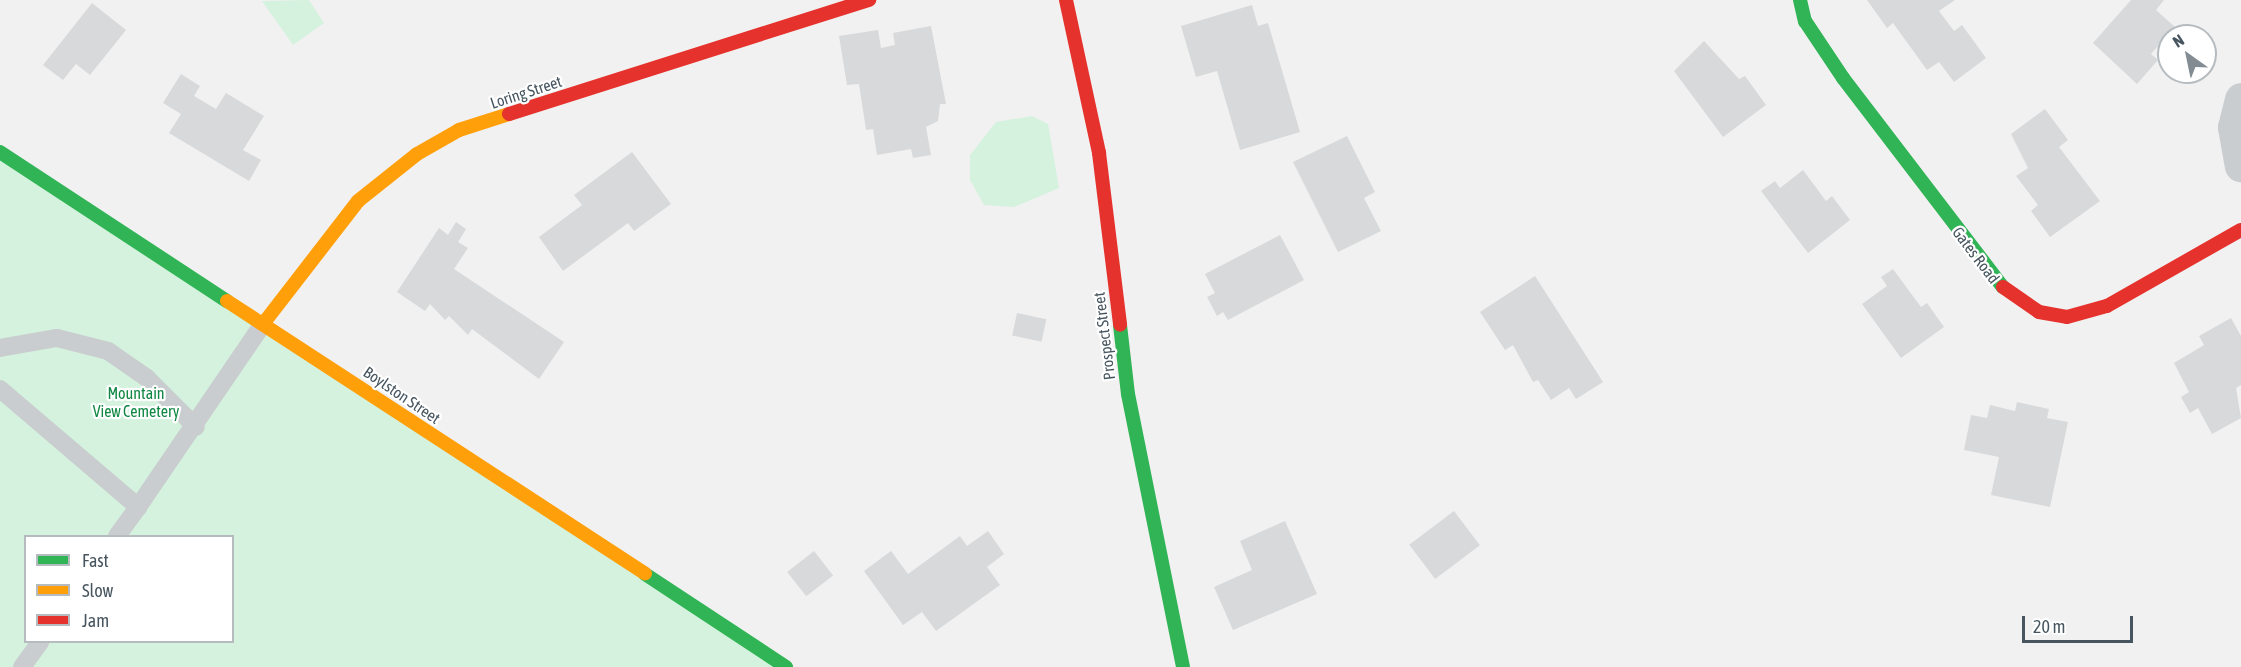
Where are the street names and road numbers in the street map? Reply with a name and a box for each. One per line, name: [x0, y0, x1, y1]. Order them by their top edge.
street label: Loring Street: [488, 71, 564, 113]
street label: Gates Road: [1948, 223, 2004, 287]
street label: Prospect Street: [1089, 291, 1119, 381]
street label: Boylston Street: [360, 362, 444, 428]

